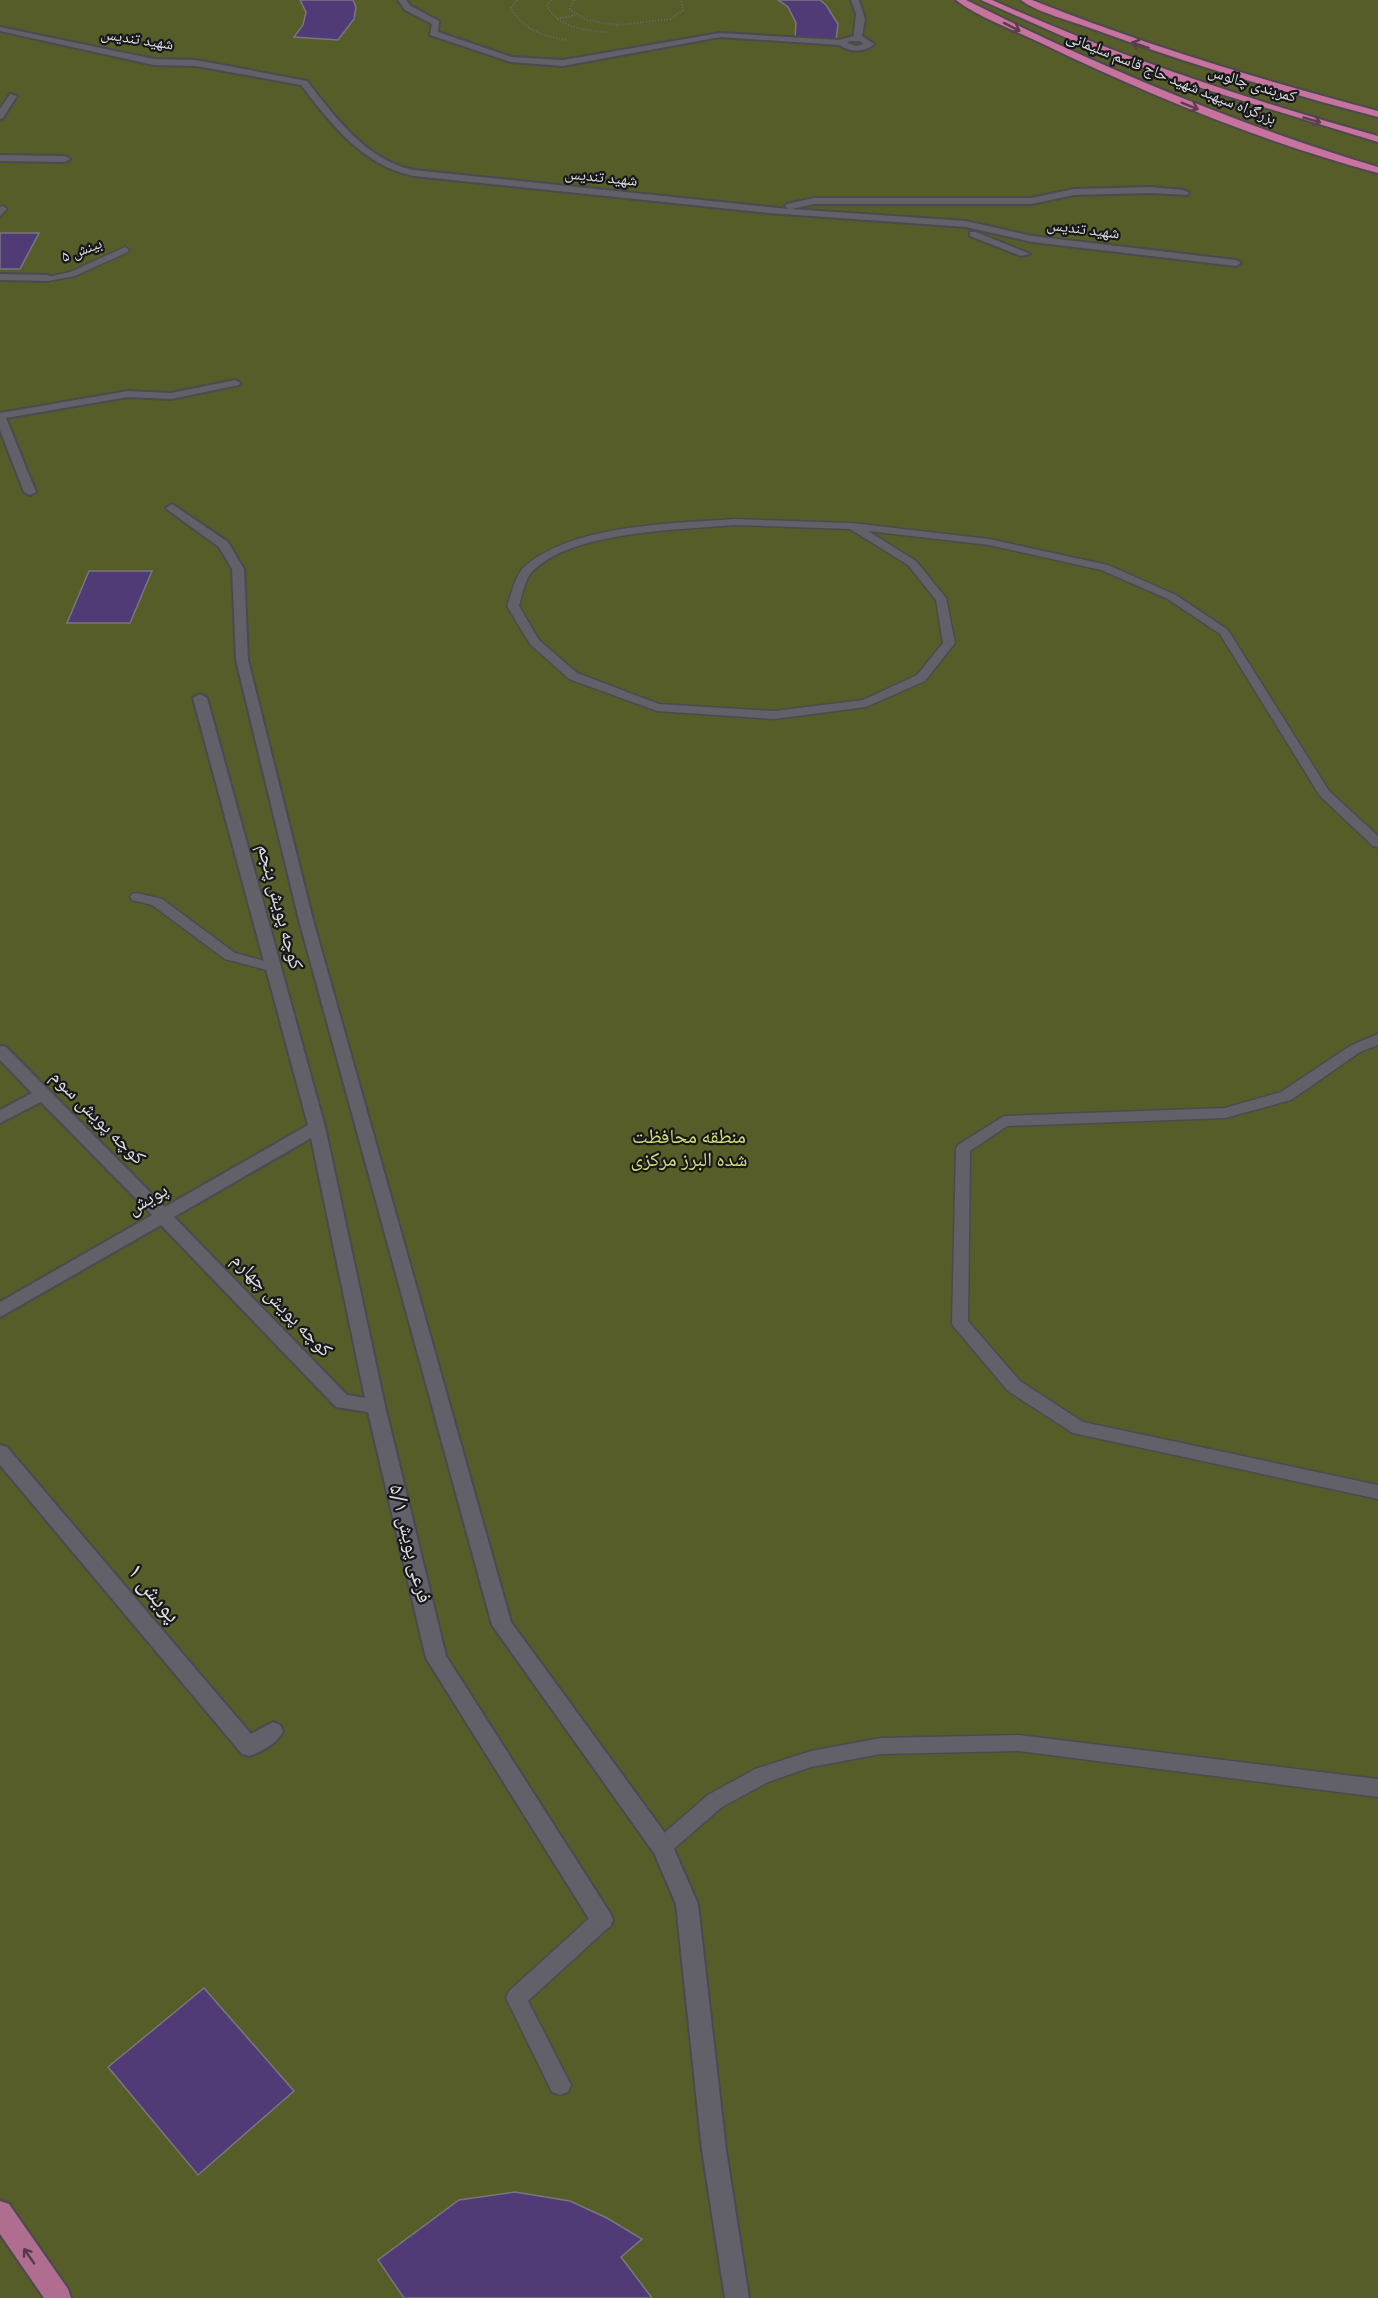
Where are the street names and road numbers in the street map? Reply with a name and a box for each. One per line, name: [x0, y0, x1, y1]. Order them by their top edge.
street label: شهید تندیس: [99, 24, 175, 56]
street label: بزرگراه سپهبد شهید حاج قاسم سلیمانی: [1063, 28, 1279, 130]
street label: کمربندی چالوس: [1205, 62, 1299, 108]
street label: شهید تندیس: [564, 164, 638, 192]
street label: شهید تندیس: [1045, 216, 1121, 244]
street label: بینش ۵: [59, 234, 105, 268]
street label: کوچه پویش پنجم: [250, 841, 308, 973]
street label: کوچه پویش سوم: [44, 1065, 150, 1171]
street label: پویش: [123, 1178, 173, 1222]
street label: کوچه پویش چهارم: [225, 1248, 337, 1364]
street label: فرعی پویش ۵/۱: [382, 1482, 436, 1606]
street label: پویش ۱: [119, 1558, 187, 1630]

